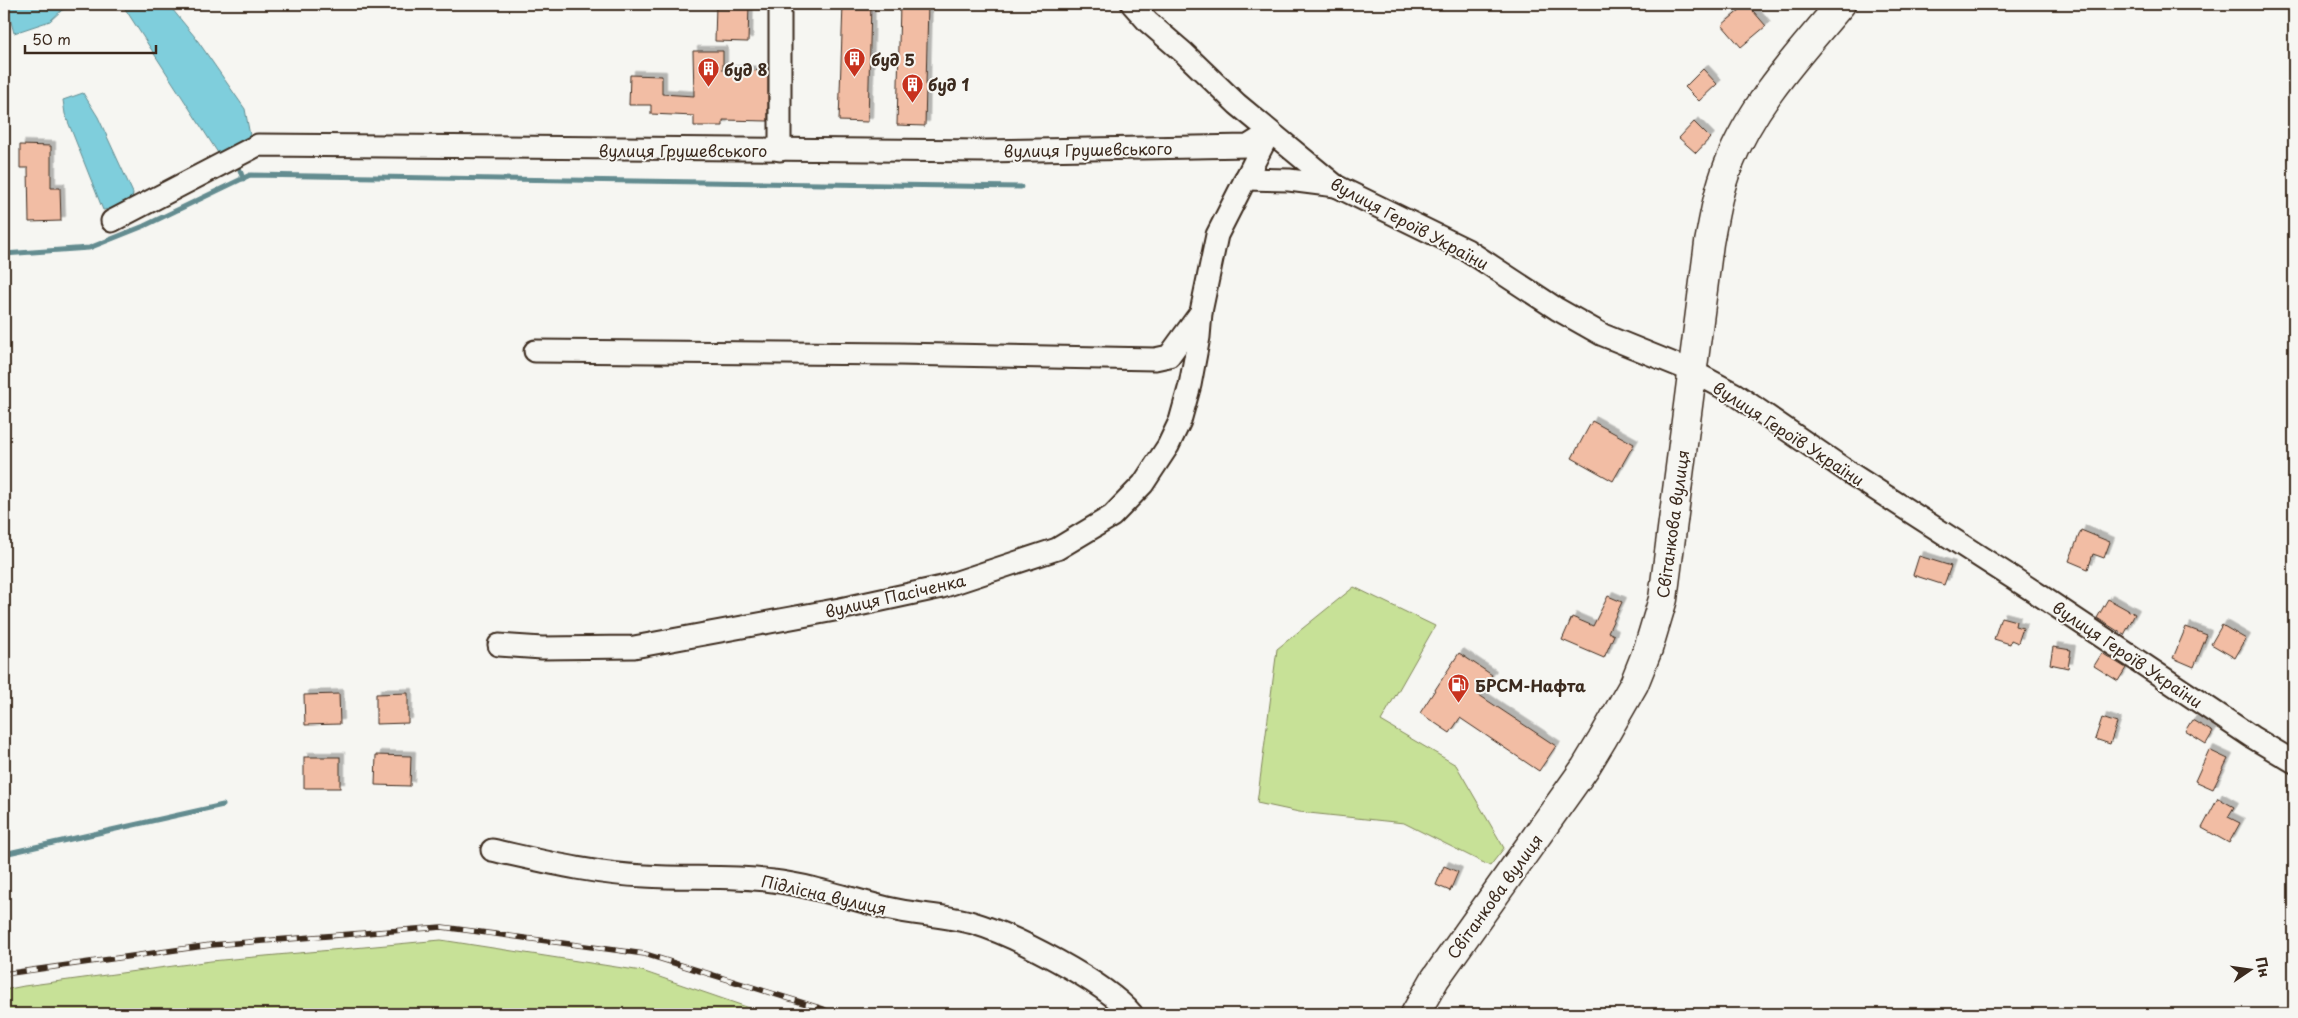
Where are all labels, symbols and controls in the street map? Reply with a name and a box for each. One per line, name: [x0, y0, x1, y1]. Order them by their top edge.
scale bar: [25, 22, 156, 54]
text: 50 m: [32, 27, 71, 50]
building icon: буд 5: [843, 47, 867, 78]
place label: буд 5: [871, 47, 915, 71]
building icon: буд 8: [696, 57, 720, 88]
place label: буд 8: [724, 57, 768, 81]
building icon: буд 1: [900, 72, 924, 103]
place label: буд 1: [928, 72, 970, 96]
street label: вулиця Грушевського: [1003, 136, 1173, 162]
street label: вулиця Грушевського: [599, 138, 767, 162]
street label: вулиця Героїв України: [1327, 171, 1493, 275]
street label: вулиця Героїв України: [1709, 375, 1869, 491]
street label: Світанкова вулиця: [1650, 448, 1694, 600]
street label: вулиця Пасіченка: [822, 567, 968, 623]
street label: вулиця Героїв України: [2048, 595, 2208, 713]
fuel station icon: БРСМ-Нафта: [1447, 673, 1471, 704]
place label: БРСМ-Нафта: [1475, 673, 1586, 697]
street label: Світанкова вулиця: [1440, 829, 1548, 963]
street label: Підлісна вулиця: [759, 868, 889, 920]
north arrow: [2226, 946, 2276, 996]
text: Пн: [2251, 955, 2276, 979]

